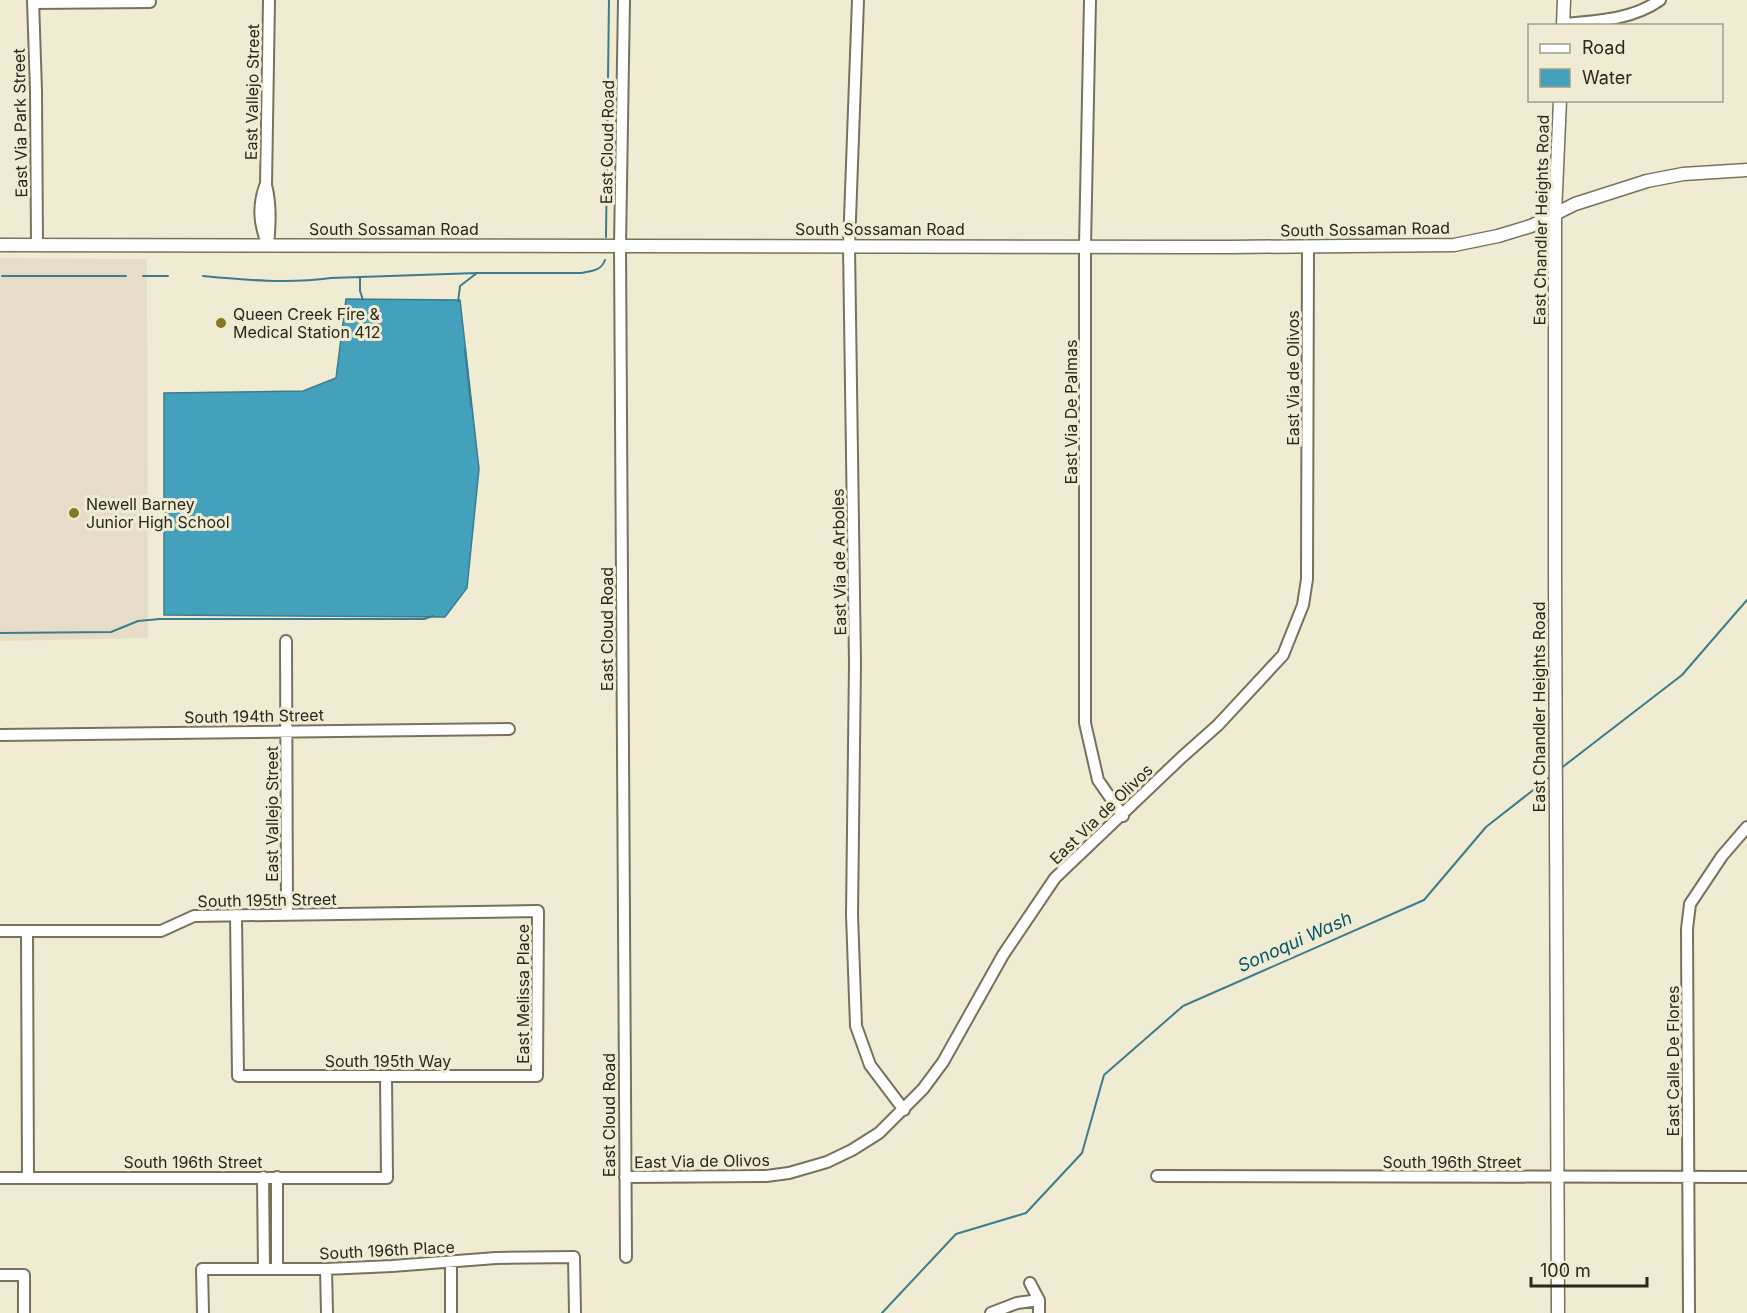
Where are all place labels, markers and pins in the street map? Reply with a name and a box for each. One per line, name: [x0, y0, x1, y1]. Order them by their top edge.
place label: Queen Creek Fire & Medical Station 412: [233, 304, 381, 342]
marker: Queen Creek Fire & Medical Station 412: [214, 316, 228, 330]
place label: Newell Barney Junior High School: [86, 494, 230, 532]
marker: Newell Barney Junior High School: [67, 506, 81, 520]

